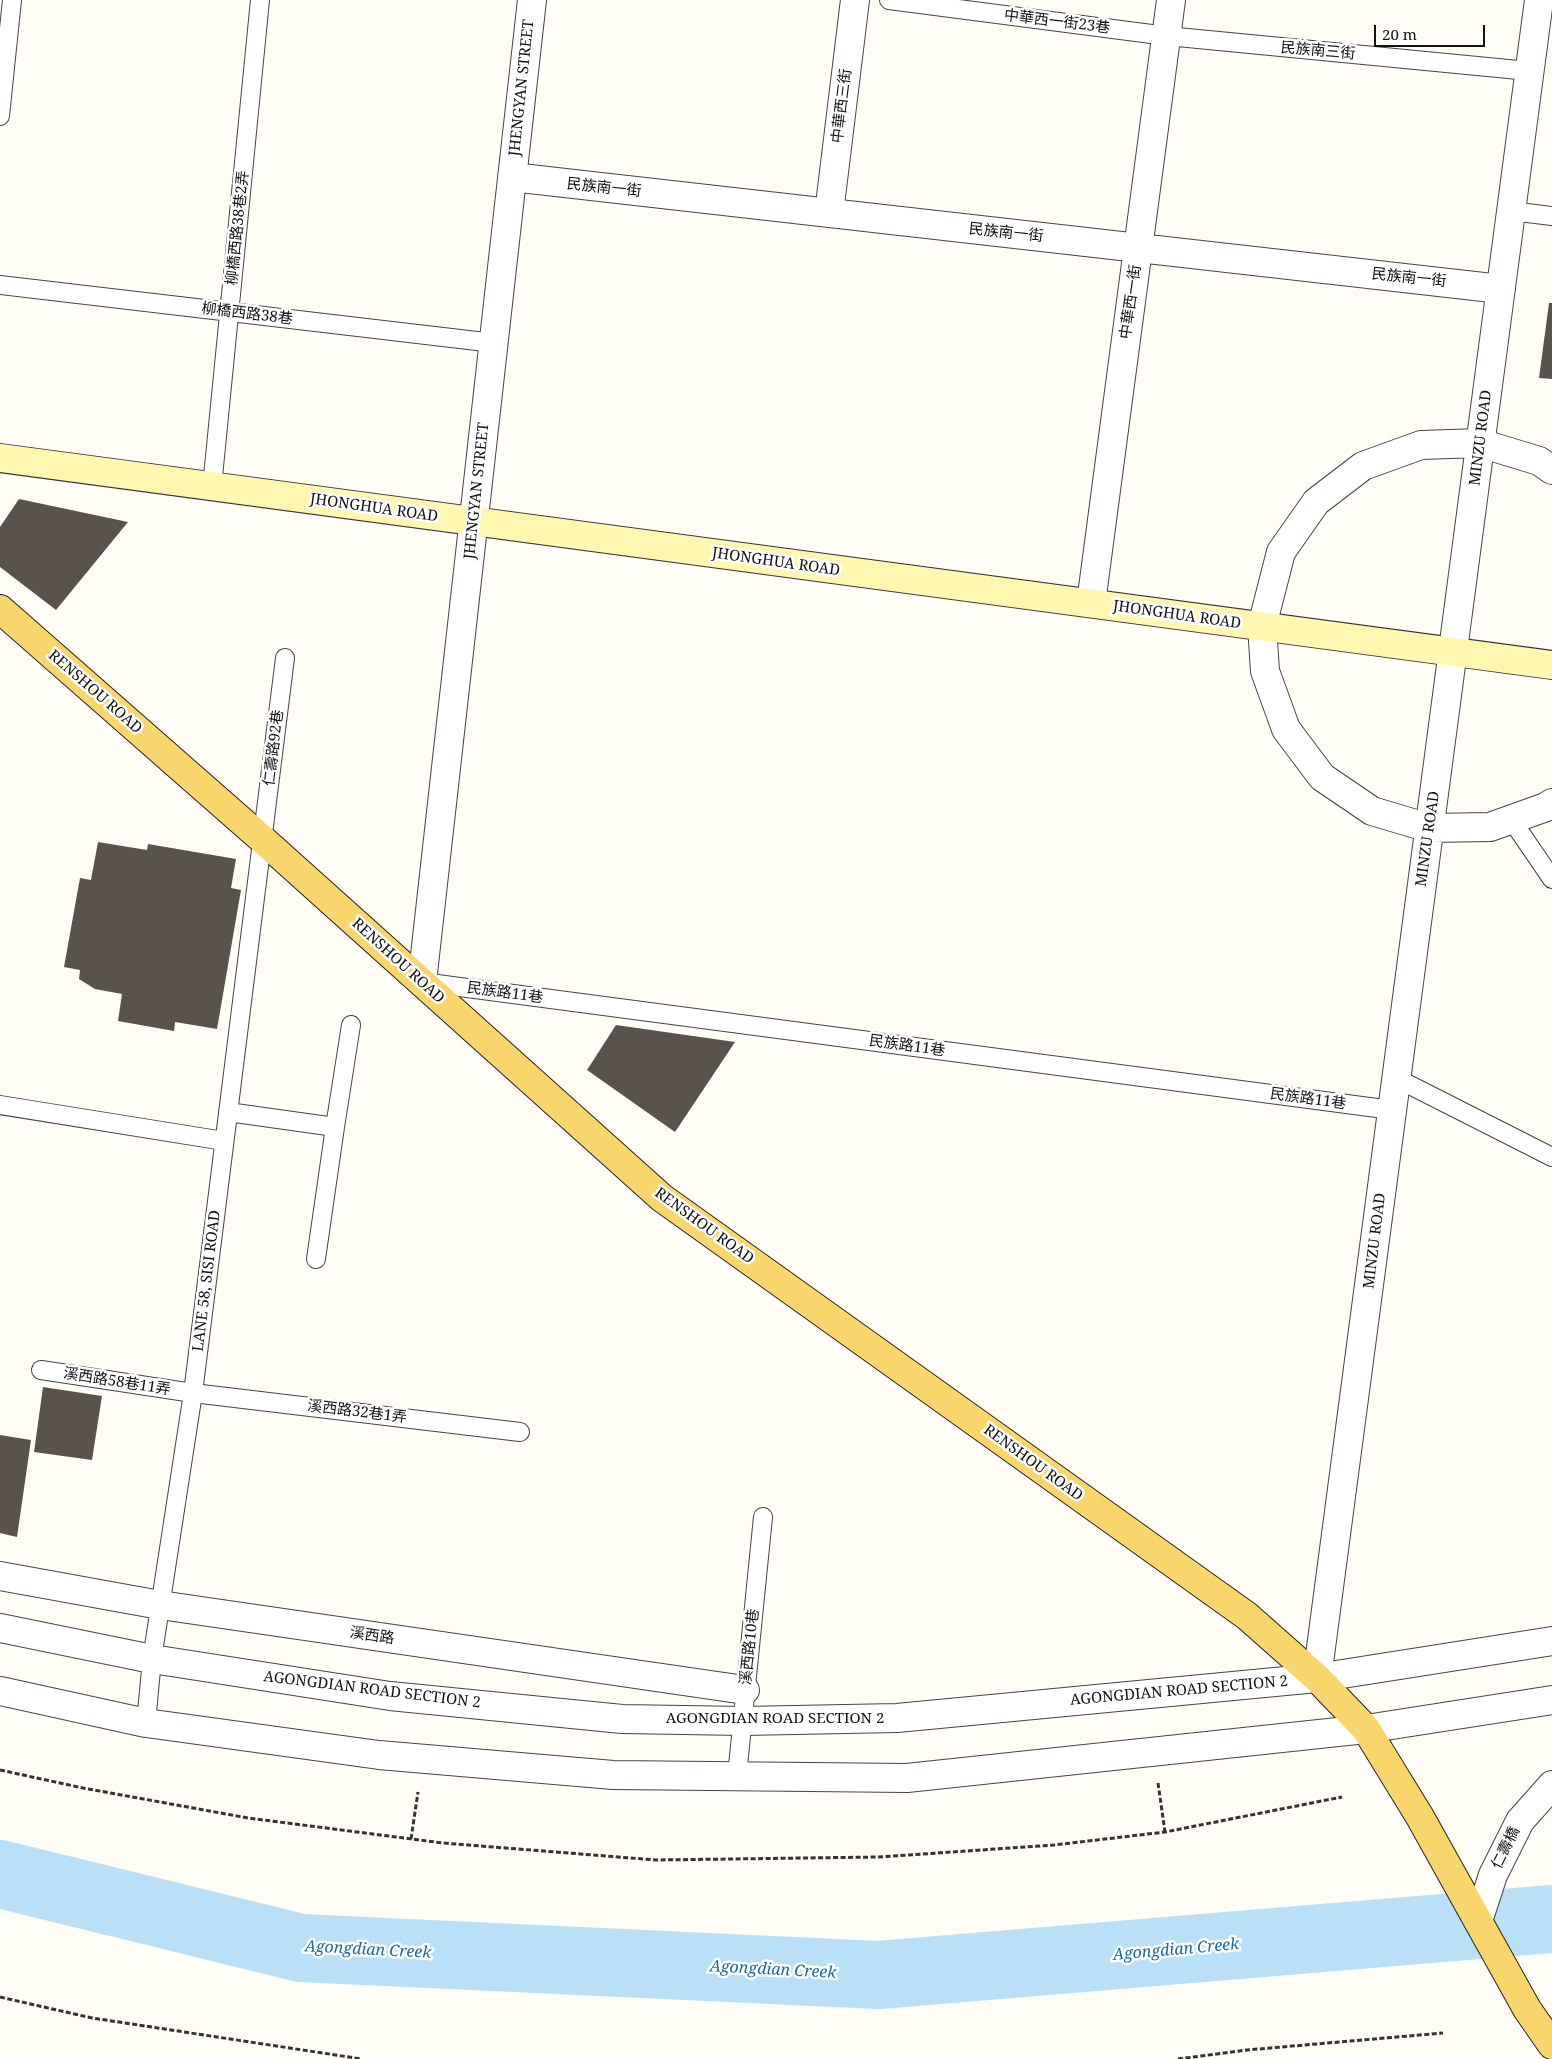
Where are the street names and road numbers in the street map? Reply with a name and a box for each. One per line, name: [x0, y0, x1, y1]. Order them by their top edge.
street label: 中華西一街23巷: [1003, 7, 1111, 37]
street label: JHENGYAN STREET: [506, 19, 538, 157]
street label: 民族南三街: [1280, 39, 1356, 63]
street label: 中華西三街: [828, 68, 856, 144]
street label: 柳橋西路38巷2弄: [223, 170, 253, 286]
street label: 民族南一街: [566, 175, 642, 201]
street label: 民族南一街: [968, 220, 1044, 246]
street label: 中華西一街: [1117, 264, 1145, 340]
street label: 民族南一街: [1371, 265, 1447, 291]
street label: 柳橋西路38巷: [200, 299, 294, 329]
street label: MINZU ROAD: [1466, 389, 1496, 487]
street label: JHENGYAN STREET: [461, 422, 493, 560]
street label: JHONGHUA ROAD: [309, 490, 439, 526]
street label: JHONGHUA ROAD: [711, 544, 841, 580]
street label: JHONGHUA ROAD: [1112, 597, 1242, 633]
street label: RENSHOU ROAD: [44, 646, 146, 738]
street label: 仁壽路92巷: [260, 709, 288, 787]
street label: MINZU ROAD: [1412, 790, 1444, 888]
street label: RENSHOU ROAD: [348, 915, 448, 1007]
street label: 民族路11巷: [466, 979, 544, 1007]
street label: 民族路11巷: [868, 1032, 946, 1060]
street label: 民族路11巷: [1269, 1085, 1347, 1113]
street label: RENSHOU ROAD: [651, 1184, 757, 1268]
street label: MINZU ROAD: [1360, 1192, 1390, 1290]
street label: LANE 58, SISI ROAD: [189, 1209, 225, 1353]
street label: 溪西路58巷11弄: [62, 1365, 172, 1399]
street label: 溪西路32巷1弄: [306, 1397, 408, 1427]
street label: RENSHOU ROAD: [980, 1421, 1086, 1505]
street label: 溪西路10巷: [737, 1608, 763, 1686]
street label: 溪西路: [348, 1624, 396, 1648]
street label: AGONGDIAN ROAD SECTION 2: [262, 1668, 482, 1712]
street label: AGONGDIAN ROAD SECTION 2: [1069, 1673, 1289, 1709]
street label: AGONGDIAN ROAD SECTION 2: [666, 1710, 884, 1728]
street label: 仁壽橋: [1488, 1824, 1524, 1872]

